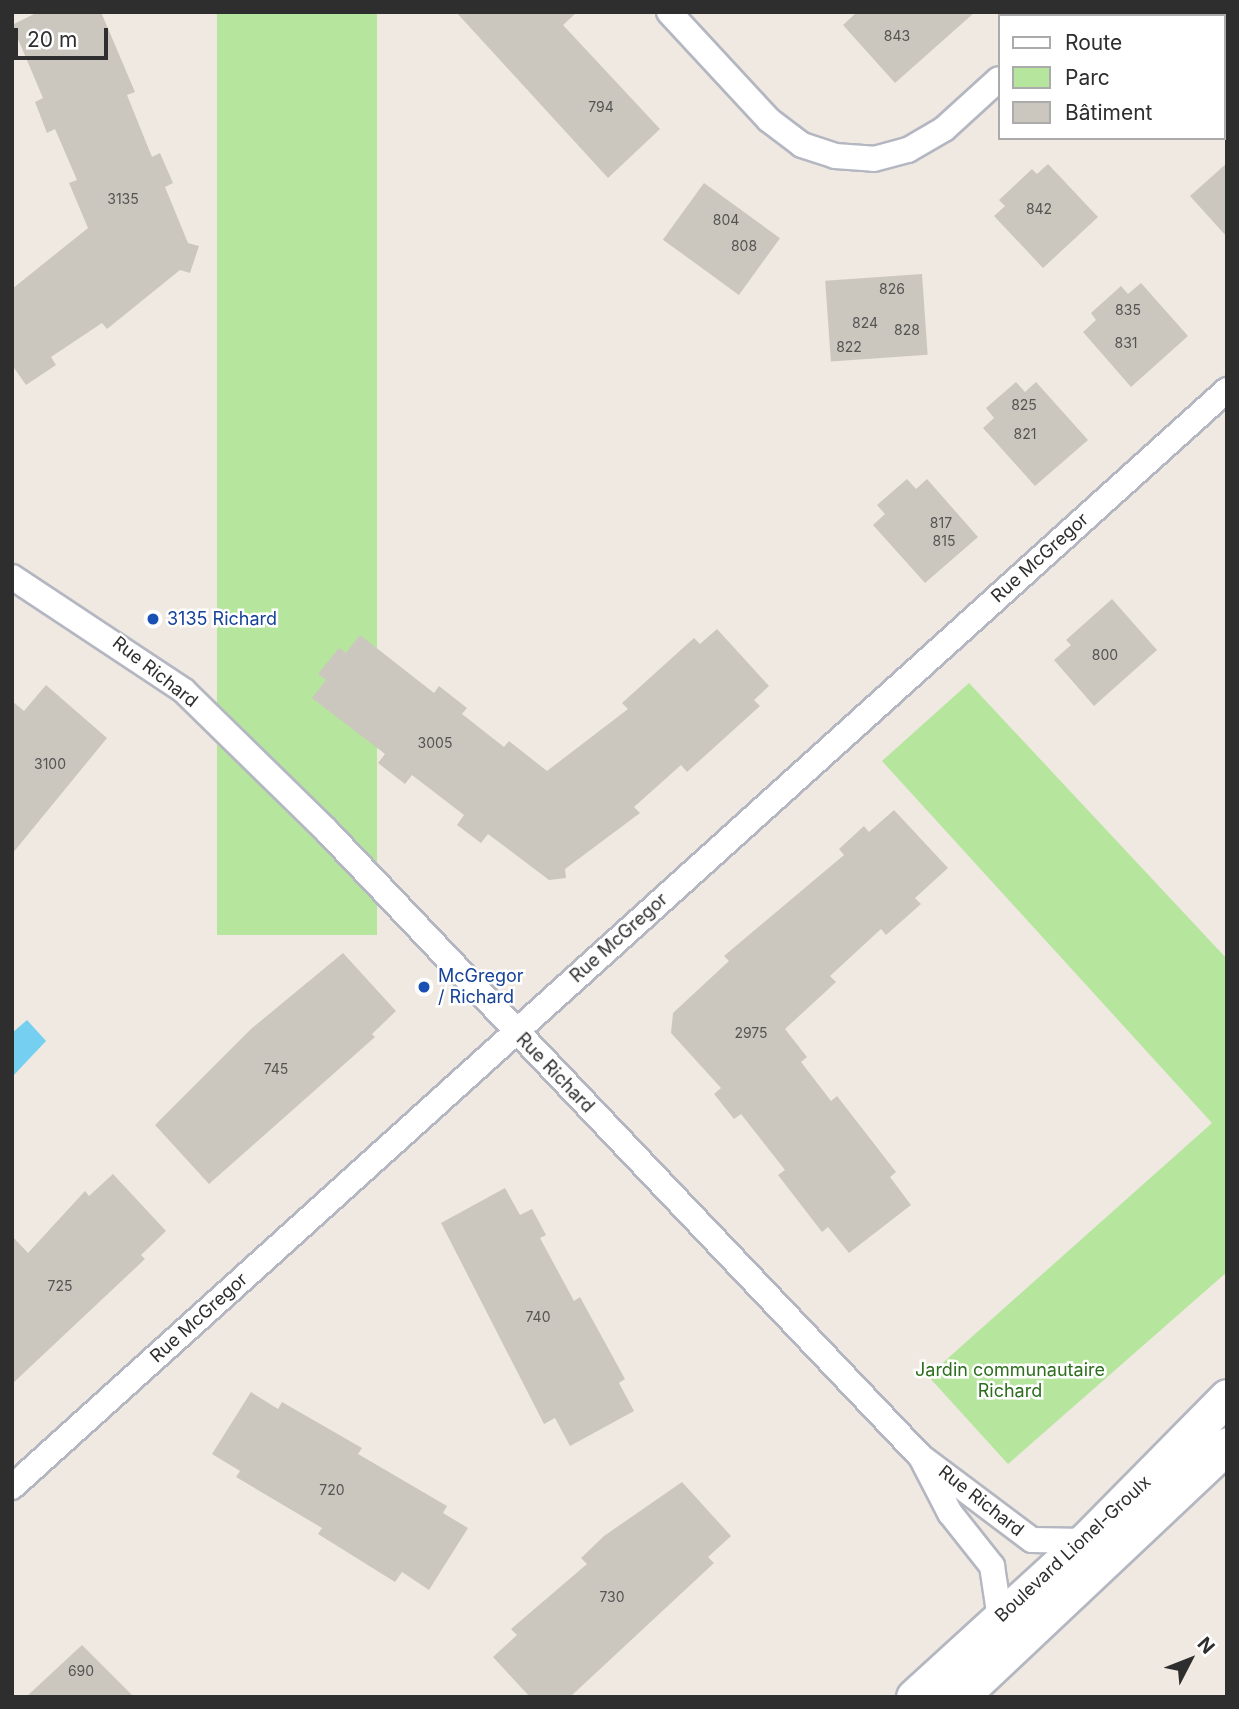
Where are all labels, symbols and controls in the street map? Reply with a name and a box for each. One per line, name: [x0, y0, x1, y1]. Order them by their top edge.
scale bar: [18, 14, 112, 58]
legend: [998, 14, 1225, 140]
text: 20 m: [27, 27, 77, 52]
house number: 843: [884, 28, 910, 44]
text: Route: [1065, 30, 1122, 55]
text: Parc: [1065, 65, 1110, 90]
house number: 794: [588, 99, 614, 115]
text: Bâtiment: [1065, 100, 1152, 125]
house number: 3135: [107, 191, 139, 207]
house number: 842: [1026, 201, 1052, 217]
house number: 804: [713, 212, 739, 228]
house number: 808: [731, 238, 757, 254]
house number: 826: [879, 281, 905, 297]
house number: 835: [1115, 302, 1141, 318]
house number: 824: [852, 315, 878, 331]
house number: 828: [894, 322, 920, 338]
house number: 831: [1114, 335, 1138, 351]
house number: 822: [836, 339, 862, 355]
house number: 825: [1011, 397, 1037, 413]
house number: 821: [1014, 426, 1036, 442]
street label: Rue McGregor: [987, 509, 1093, 607]
house number: 817: [930, 515, 952, 531]
house number: 815: [933, 533, 955, 549]
place label: 3135 Richard: [167, 608, 277, 630]
marker: 3135 Richard: [145, 611, 161, 627]
street label: Rue Richard: [108, 632, 202, 712]
house number: 800: [1092, 647, 1118, 663]
house number: 3005: [418, 735, 452, 751]
house number: 3100: [34, 756, 66, 772]
street label: Rue McGregor: [566, 889, 672, 987]
place label: McGregor / Richard: [438, 966, 524, 1009]
marker: McGregor / Richard: [416, 979, 432, 995]
house number: 2975: [734, 1025, 768, 1041]
street label: Rue Richard: [512, 1029, 598, 1117]
house number: 745: [264, 1061, 288, 1077]
street label: Rue McGregor: [146, 1269, 252, 1367]
house number: 725: [48, 1278, 72, 1294]
house number: 740: [526, 1309, 550, 1325]
park label: Jardin communautaire Richard: [915, 1360, 1105, 1402]
street label: Rue Richard: [934, 1461, 1028, 1541]
street label: Boulevard Lionel-Groulx: [991, 1471, 1155, 1627]
house number: 720: [319, 1482, 345, 1498]
house number: 730: [599, 1589, 625, 1605]
north arrow: [1155, 1625, 1225, 1695]
text: N: [1193, 1633, 1219, 1659]
house number: 690: [68, 1663, 94, 1679]

